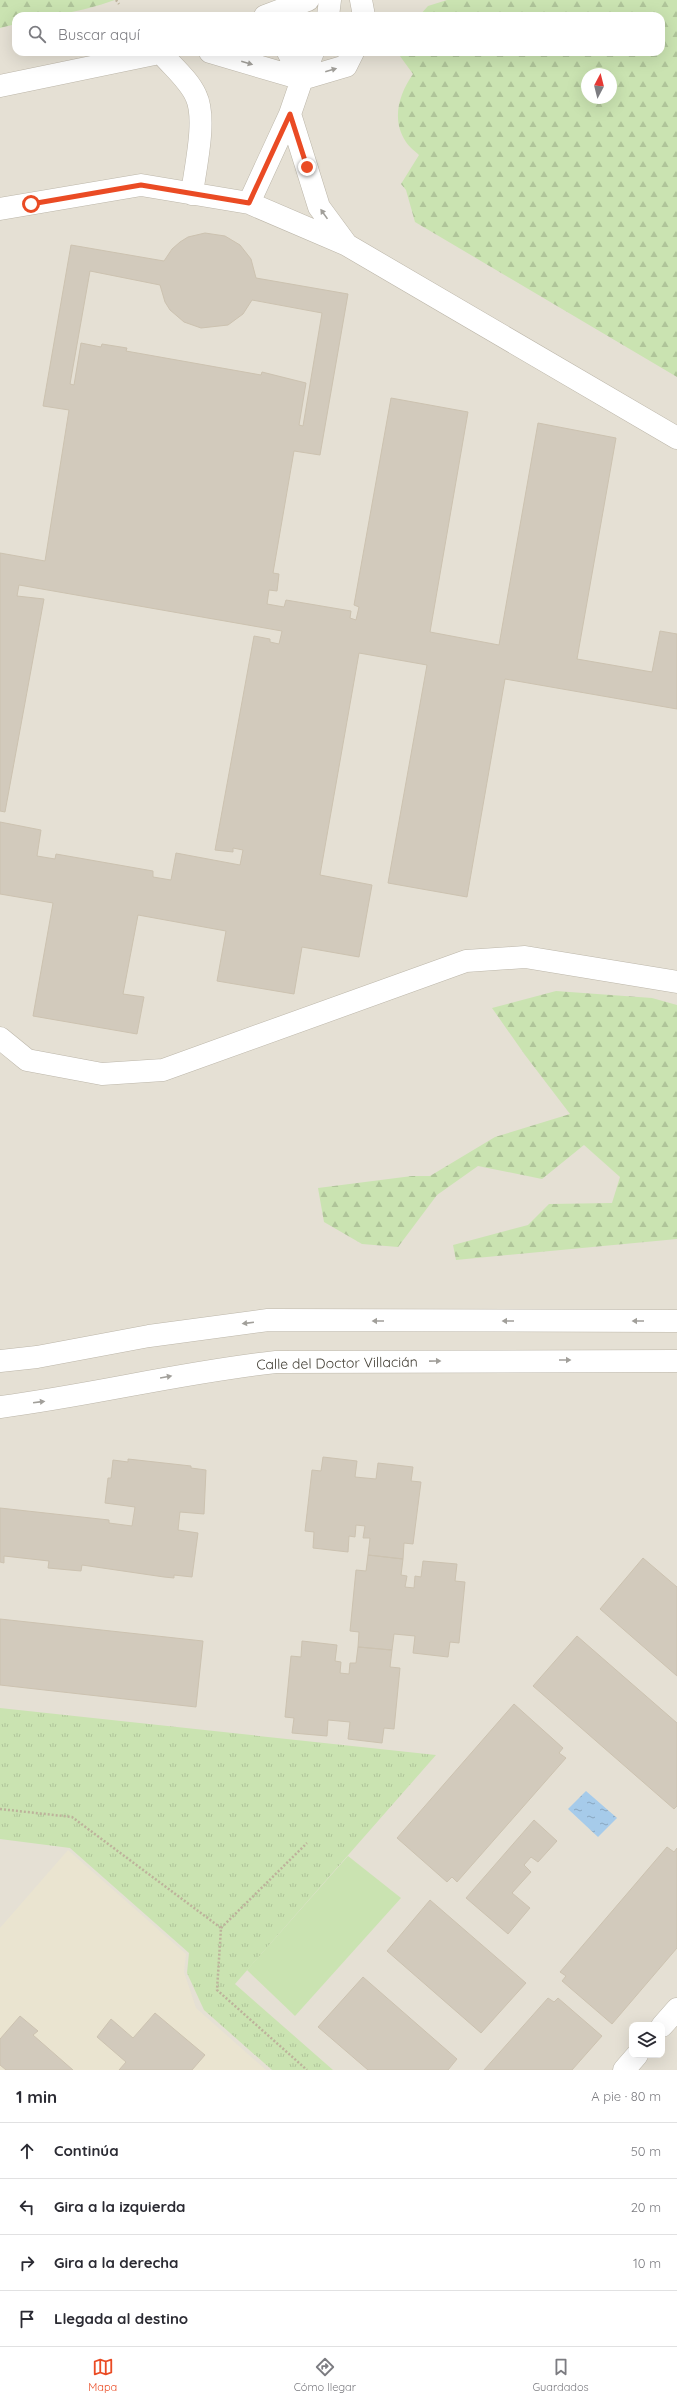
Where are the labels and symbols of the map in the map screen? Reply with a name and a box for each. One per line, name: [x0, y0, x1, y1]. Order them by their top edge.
one-way arrow: [242, 60, 254, 66]
one-way arrow: [325, 67, 337, 73]
north arrow: [581, 68, 617, 104]
route end: [298, 158, 316, 176]
route start: [22, 195, 40, 213]
one-way arrow: [320, 208, 328, 219]
one-way arrow: [371, 1318, 384, 1324]
one-way arrow: [501, 1318, 514, 1324]
one-way arrow: [631, 1318, 644, 1324]
one-way arrow: [242, 1319, 254, 1326]
street label: Calle del Doctor Villacián: [256, 1353, 418, 1373]
one-way arrow: [429, 1357, 441, 1364]
one-way arrow: [559, 1357, 572, 1363]
one-way arrow: [160, 1374, 172, 1380]
one-way arrow: [33, 1399, 45, 1405]

